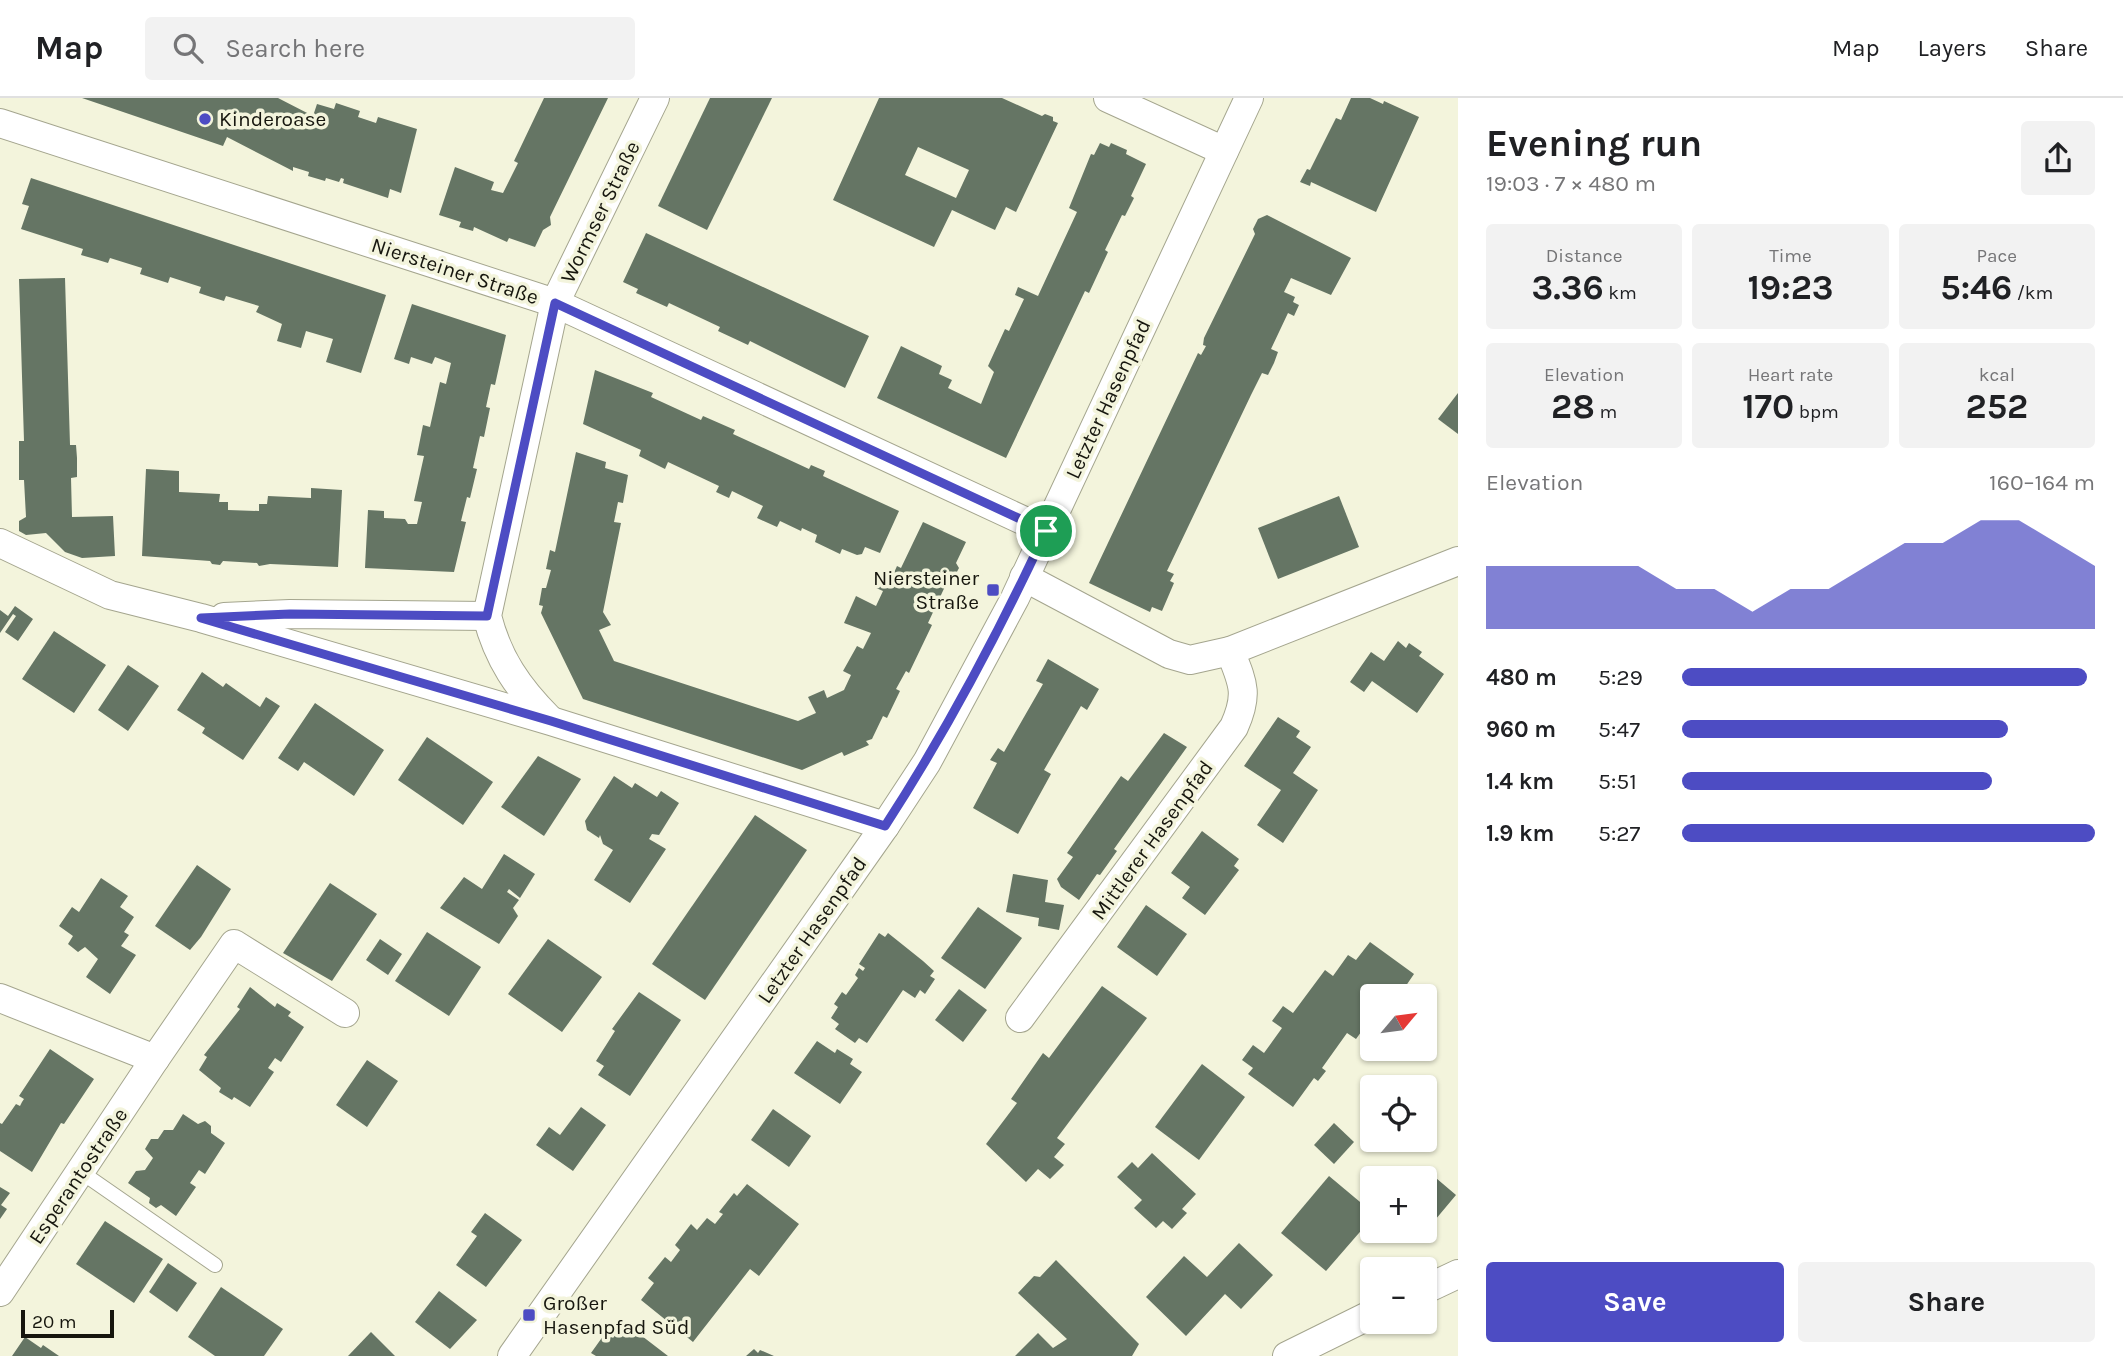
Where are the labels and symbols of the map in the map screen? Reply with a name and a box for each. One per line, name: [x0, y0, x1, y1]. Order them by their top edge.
place label: Kinderoase: [219, 107, 326, 131]
marker: Kinderoase: [197, 111, 213, 127]
street label: Wormser Straße: [555, 137, 645, 287]
street label: Niersteiner Straße: [368, 233, 542, 309]
street label: Letzter Hasenpfad: [1061, 315, 1155, 483]
pin: [1016, 501, 1076, 561]
place label: Niersteiner Straße: [873, 566, 979, 614]
marker: Niersteiner Straße: [985, 582, 1001, 598]
street label: Mittlerer Hasenpfad: [1086, 756, 1218, 924]
street label: Letzter Hasenpfad: [752, 852, 872, 1008]
north arrow: [1360, 984, 1437, 1060]
street label: Esperantostraße: [24, 1103, 132, 1249]
place label: Großer Hasenpfad Süd: [543, 1291, 689, 1339]
scale bar: [21, 1307, 114, 1339]
marker: Großer Hasenpfad Süd: [521, 1307, 537, 1323]

